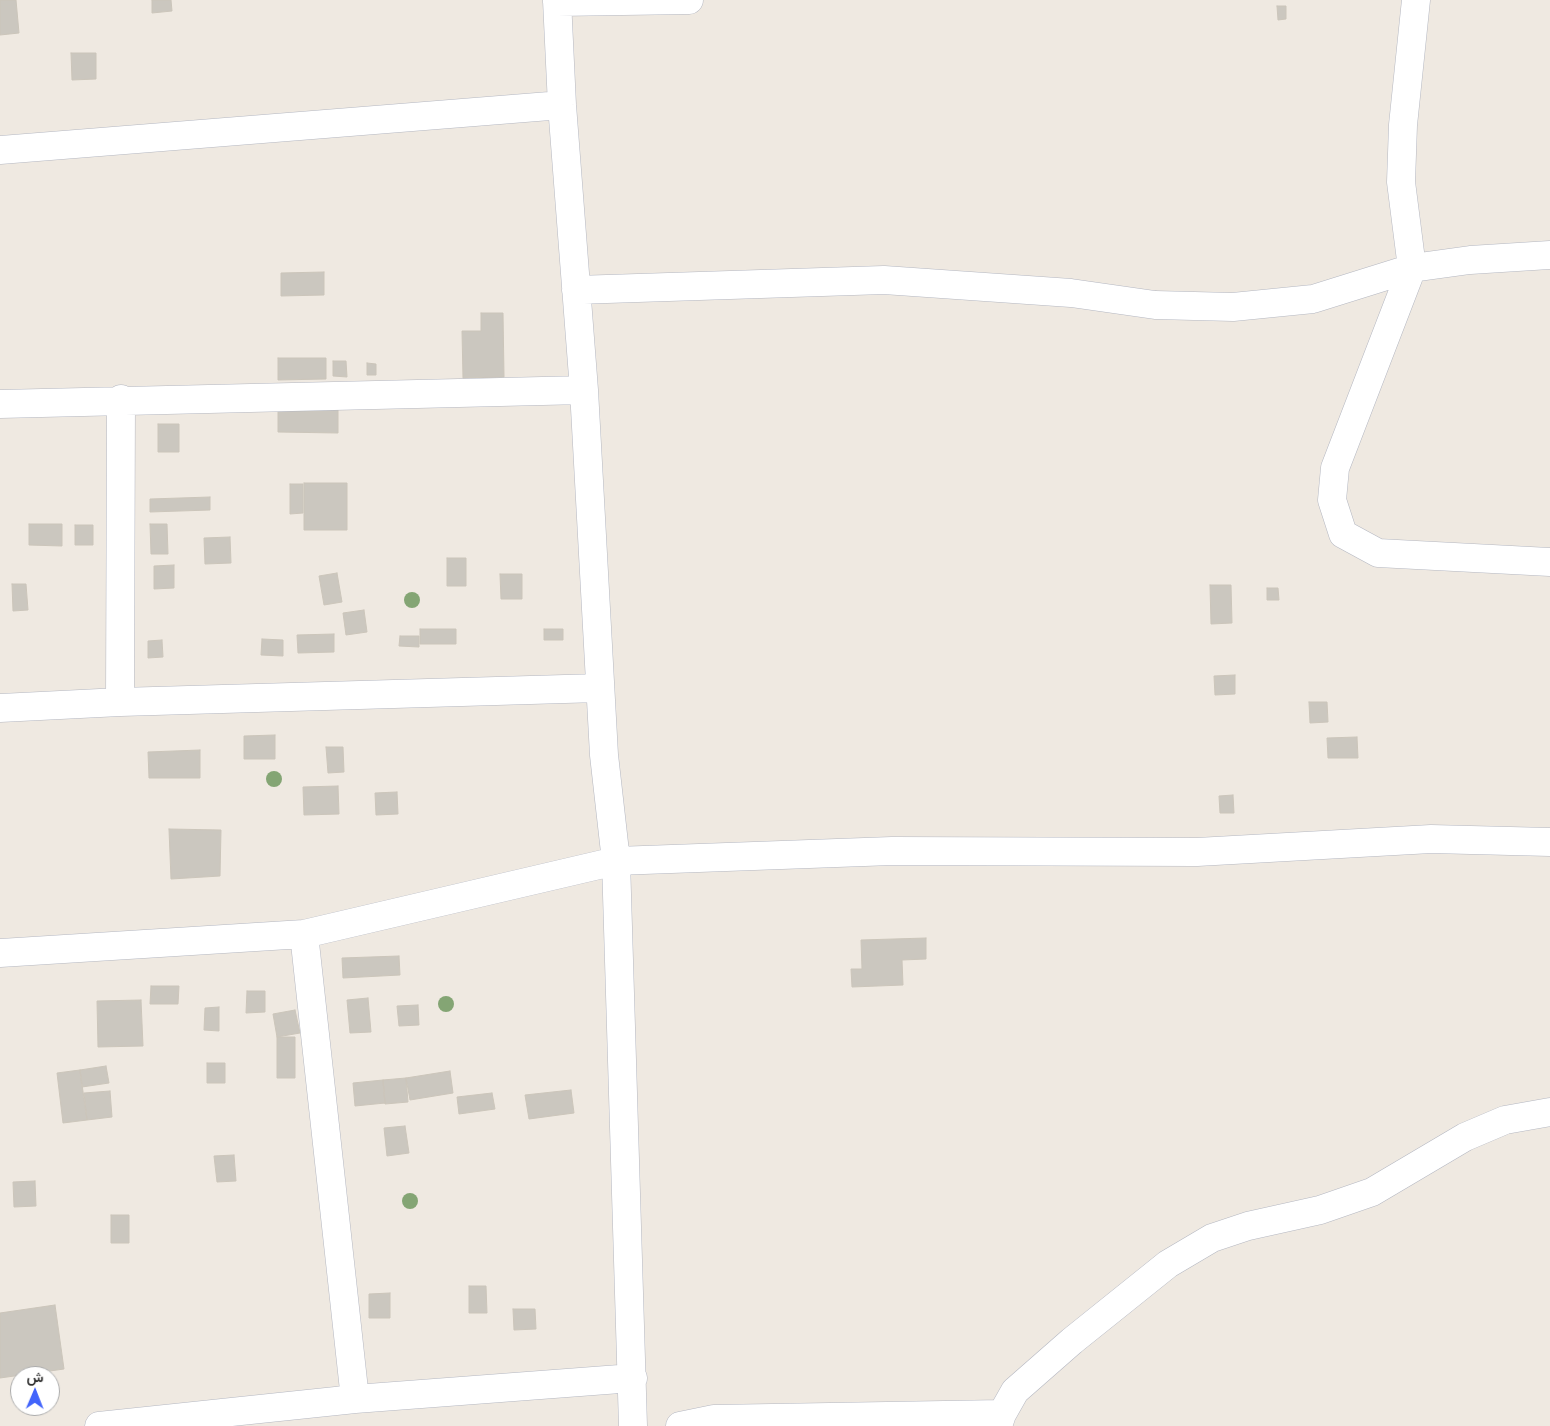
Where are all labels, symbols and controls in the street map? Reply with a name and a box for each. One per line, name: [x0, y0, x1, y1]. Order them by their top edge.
north arrow: [10, 1366, 60, 1416]
text: ش: [27, 1368, 44, 1385]

